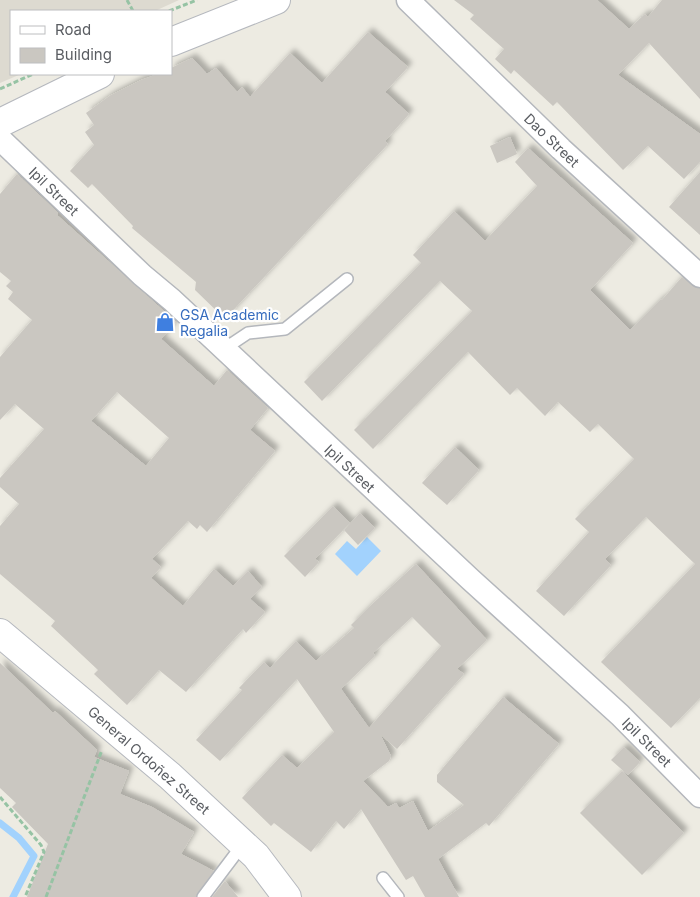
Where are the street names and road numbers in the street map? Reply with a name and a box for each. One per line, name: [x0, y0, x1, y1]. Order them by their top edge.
street label: Dao Street: [521, 110, 583, 171]
street label: Ipil Street: [26, 163, 83, 219]
street label: Ipil Street: [321, 440, 379, 496]
street label: General Ordoñez Street: [85, 703, 214, 818]
street label: Ipil Street: [619, 714, 675, 770]

